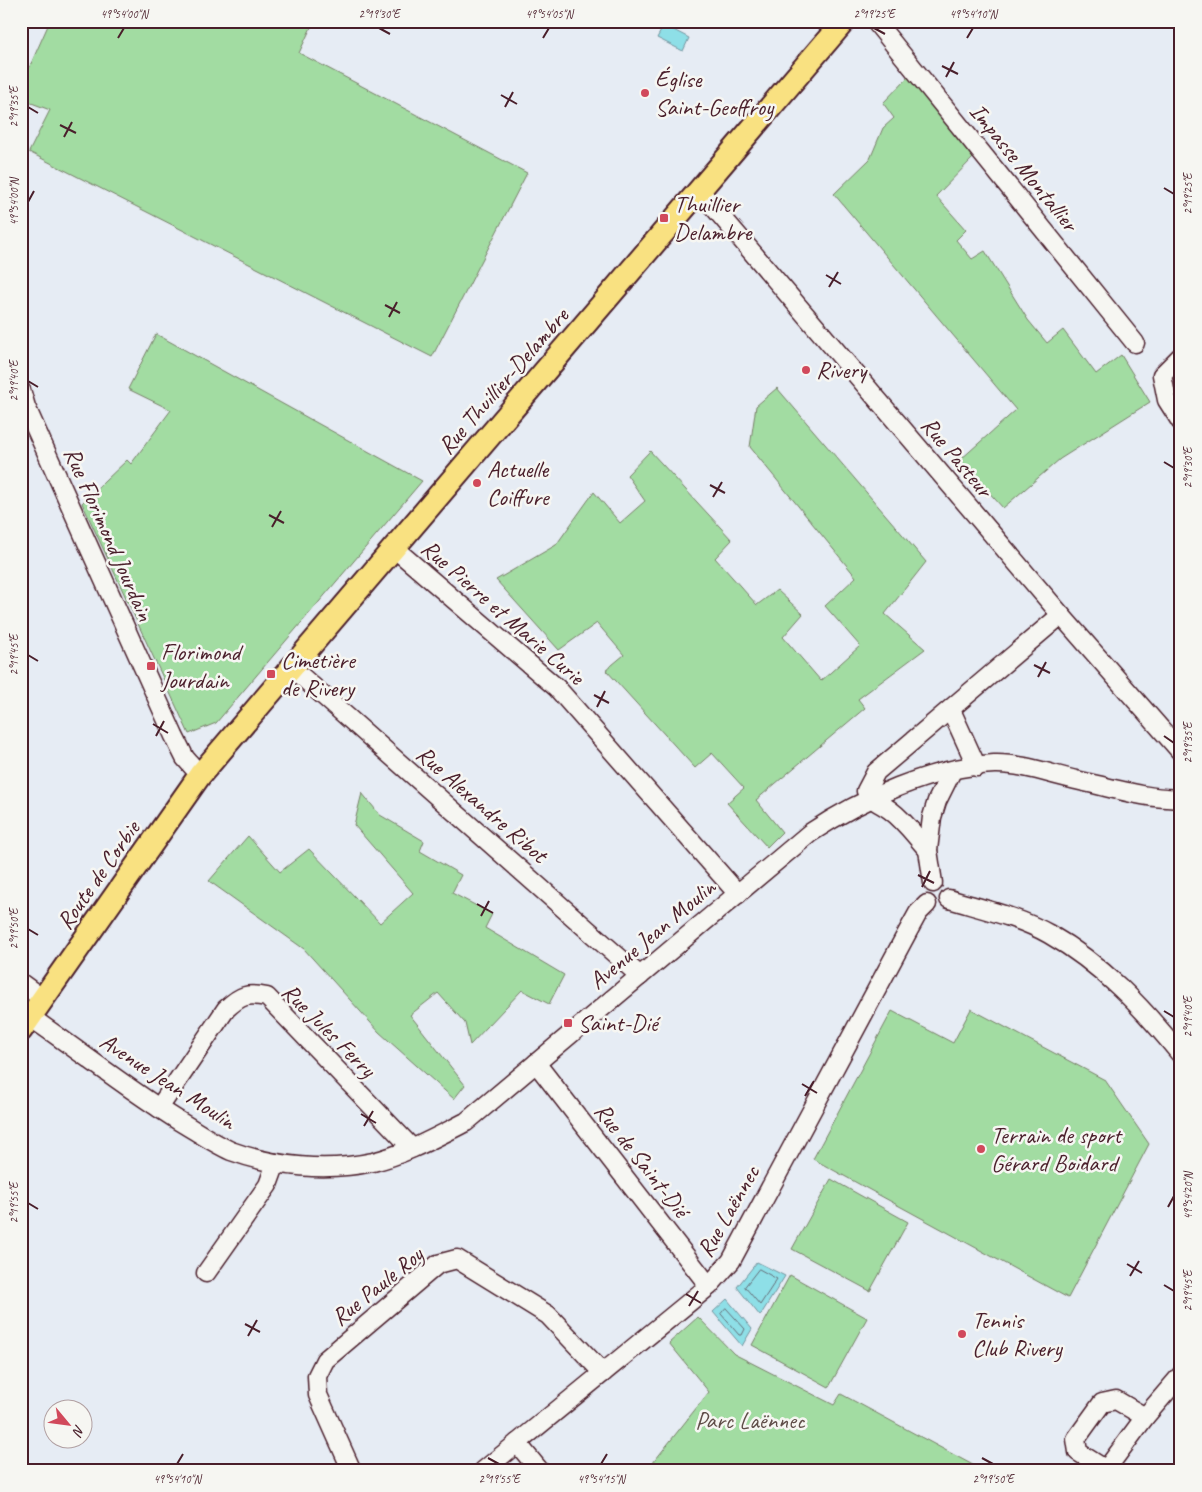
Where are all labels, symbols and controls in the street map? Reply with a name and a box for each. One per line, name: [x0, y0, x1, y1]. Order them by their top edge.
text: 49°54'00"N: [100, 6, 149, 22]
text: 2°19'30"E: [359, 6, 401, 22]
text: 49°54'05"N: [525, 6, 574, 22]
text: 2°19'25"E: [854, 6, 896, 22]
text: 49°54'10"N: [949, 6, 998, 22]
place label: Église Saint-Geoffroy: [655, 64, 775, 122]
text: 2°19'35"E: [6, 85, 22, 128]
marker: Église Saint-Geoffroy: [639, 87, 651, 99]
street label: Impasse Montallier: [963, 97, 1086, 239]
text: 2°19'25"E: [1180, 172, 1196, 215]
text: 49°54'00"N: [6, 177, 22, 226]
place label: Thuillier Delambre: [674, 189, 754, 247]
marker: Thuillier Delambre: [658, 212, 670, 224]
street label: Rue Thuillier-Delambre: [431, 300, 576, 460]
place label: Rivery: [816, 355, 868, 385]
text: 2°19'40"E: [6, 359, 22, 402]
marker: Rivery: [800, 364, 812, 376]
street label: Rue Pasteur: [915, 411, 1001, 505]
street label: Rue Florimond Jourdain: [57, 442, 161, 626]
text: 2°19'30"E: [1180, 446, 1196, 489]
place label: Actuelle Coiffure: [487, 454, 551, 512]
marker: Actuelle Coiffure: [471, 477, 483, 489]
street label: Rue Pierre et Marie Curie: [415, 533, 592, 693]
text: 2°19'45"E: [6, 633, 22, 676]
place label: Florimond Jourdain: [160, 637, 244, 695]
place label: Cimetière de Rivery: [281, 645, 357, 703]
marker: Florimond Jourdain: [145, 660, 157, 672]
marker: Cimetière de Rivery: [265, 668, 277, 680]
text: 2°19'35"E: [1180, 721, 1196, 764]
street label: Rue Alexandre Ribot: [410, 739, 555, 870]
street label: Route de Corbie: [50, 813, 148, 935]
street label: Avenue Jean Moulin: [583, 872, 722, 996]
text: 2°19'50"E: [6, 907, 22, 950]
street label: Rue Jules Ferry: [276, 977, 384, 1085]
text: 2°19'40"E: [1180, 995, 1196, 1038]
place label: Saint-Dié: [578, 1008, 662, 1038]
marker: Saint-Dié: [562, 1017, 574, 1029]
street label: Avenue Jean Moulin: [94, 1026, 243, 1137]
street label: Rue de Saint-Dié: [588, 1097, 699, 1227]
place label: Terrain de sport Gérard Boidard: [991, 1120, 1123, 1178]
marker: Terrain de sport Gérard Boidard: [975, 1143, 987, 1155]
street label: Rue Laënnec: [690, 1159, 767, 1262]
text: 49°54'20"N: [1180, 1171, 1196, 1220]
text: 2°19'55"E: [6, 1181, 22, 1224]
street label: Rue Paule Roy: [325, 1239, 431, 1332]
text: 2°19'45"E: [1180, 1269, 1196, 1312]
place label: Tennis Club Rivery: [972, 1305, 1063, 1363]
marker: Tennis Club Rivery: [956, 1328, 968, 1340]
north arrow: [42, 1400, 92, 1450]
park label: Parc Laënnec: [695, 1405, 806, 1435]
text: N: [68, 1422, 88, 1440]
text: 49°54'10"N: [153, 1471, 202, 1487]
text: 2°19'55"E: [479, 1471, 521, 1487]
text: 49°54'15"N: [577, 1471, 626, 1487]
text: 2°19'50"E: [973, 1471, 1015, 1487]

